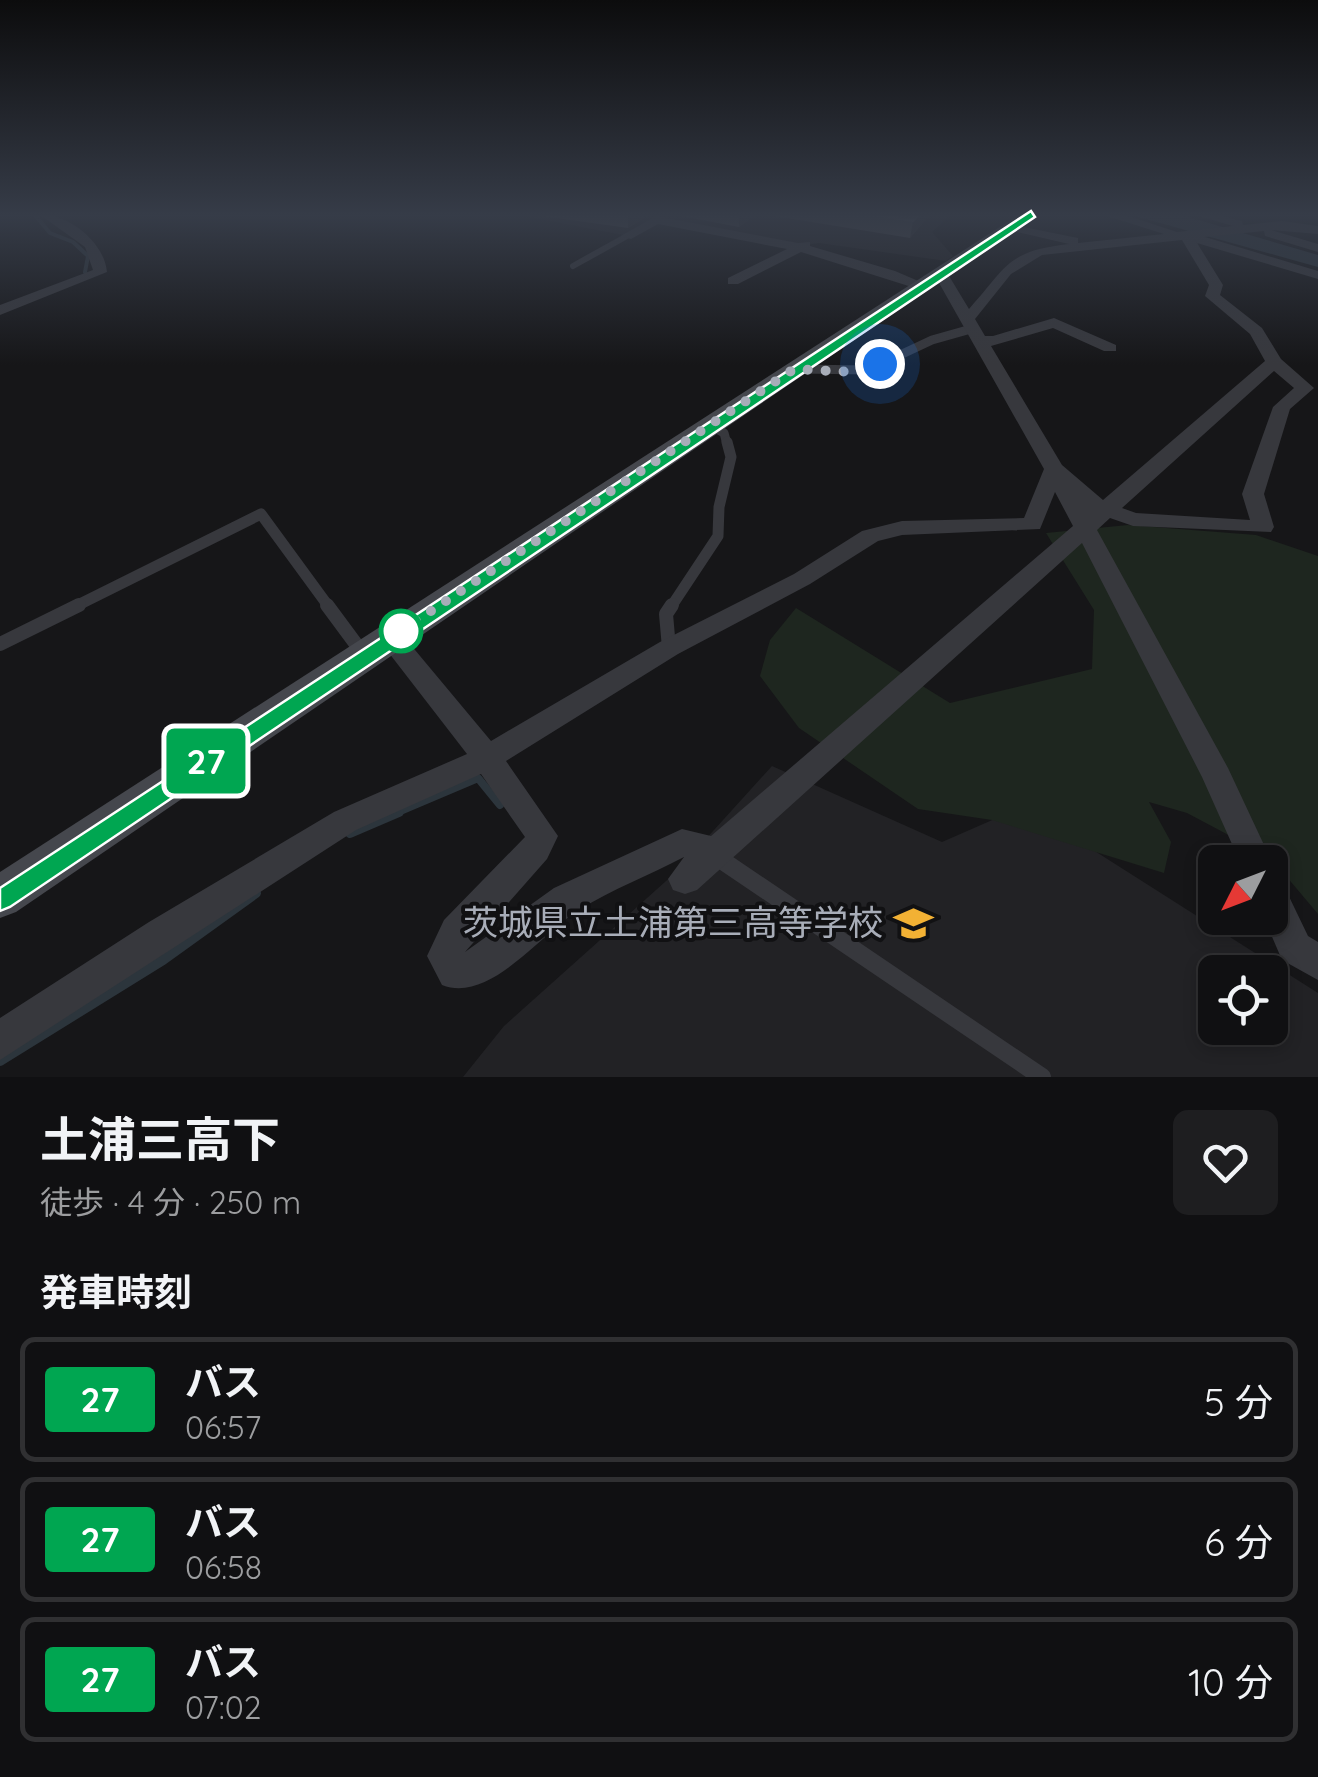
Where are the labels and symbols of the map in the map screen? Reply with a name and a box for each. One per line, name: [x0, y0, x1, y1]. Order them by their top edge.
your location: [855, 339, 905, 389]
unlabelled marker: [380, 610, 422, 652]
line badge: 27: [161, 728, 251, 794]
north arrow: [1198, 845, 1288, 935]
place label: 茨城県立土浦第三高等学校: [463, 900, 883, 944]
school or university icon: 茨城県立土浦第三高等学校: [892, 902, 934, 944]

